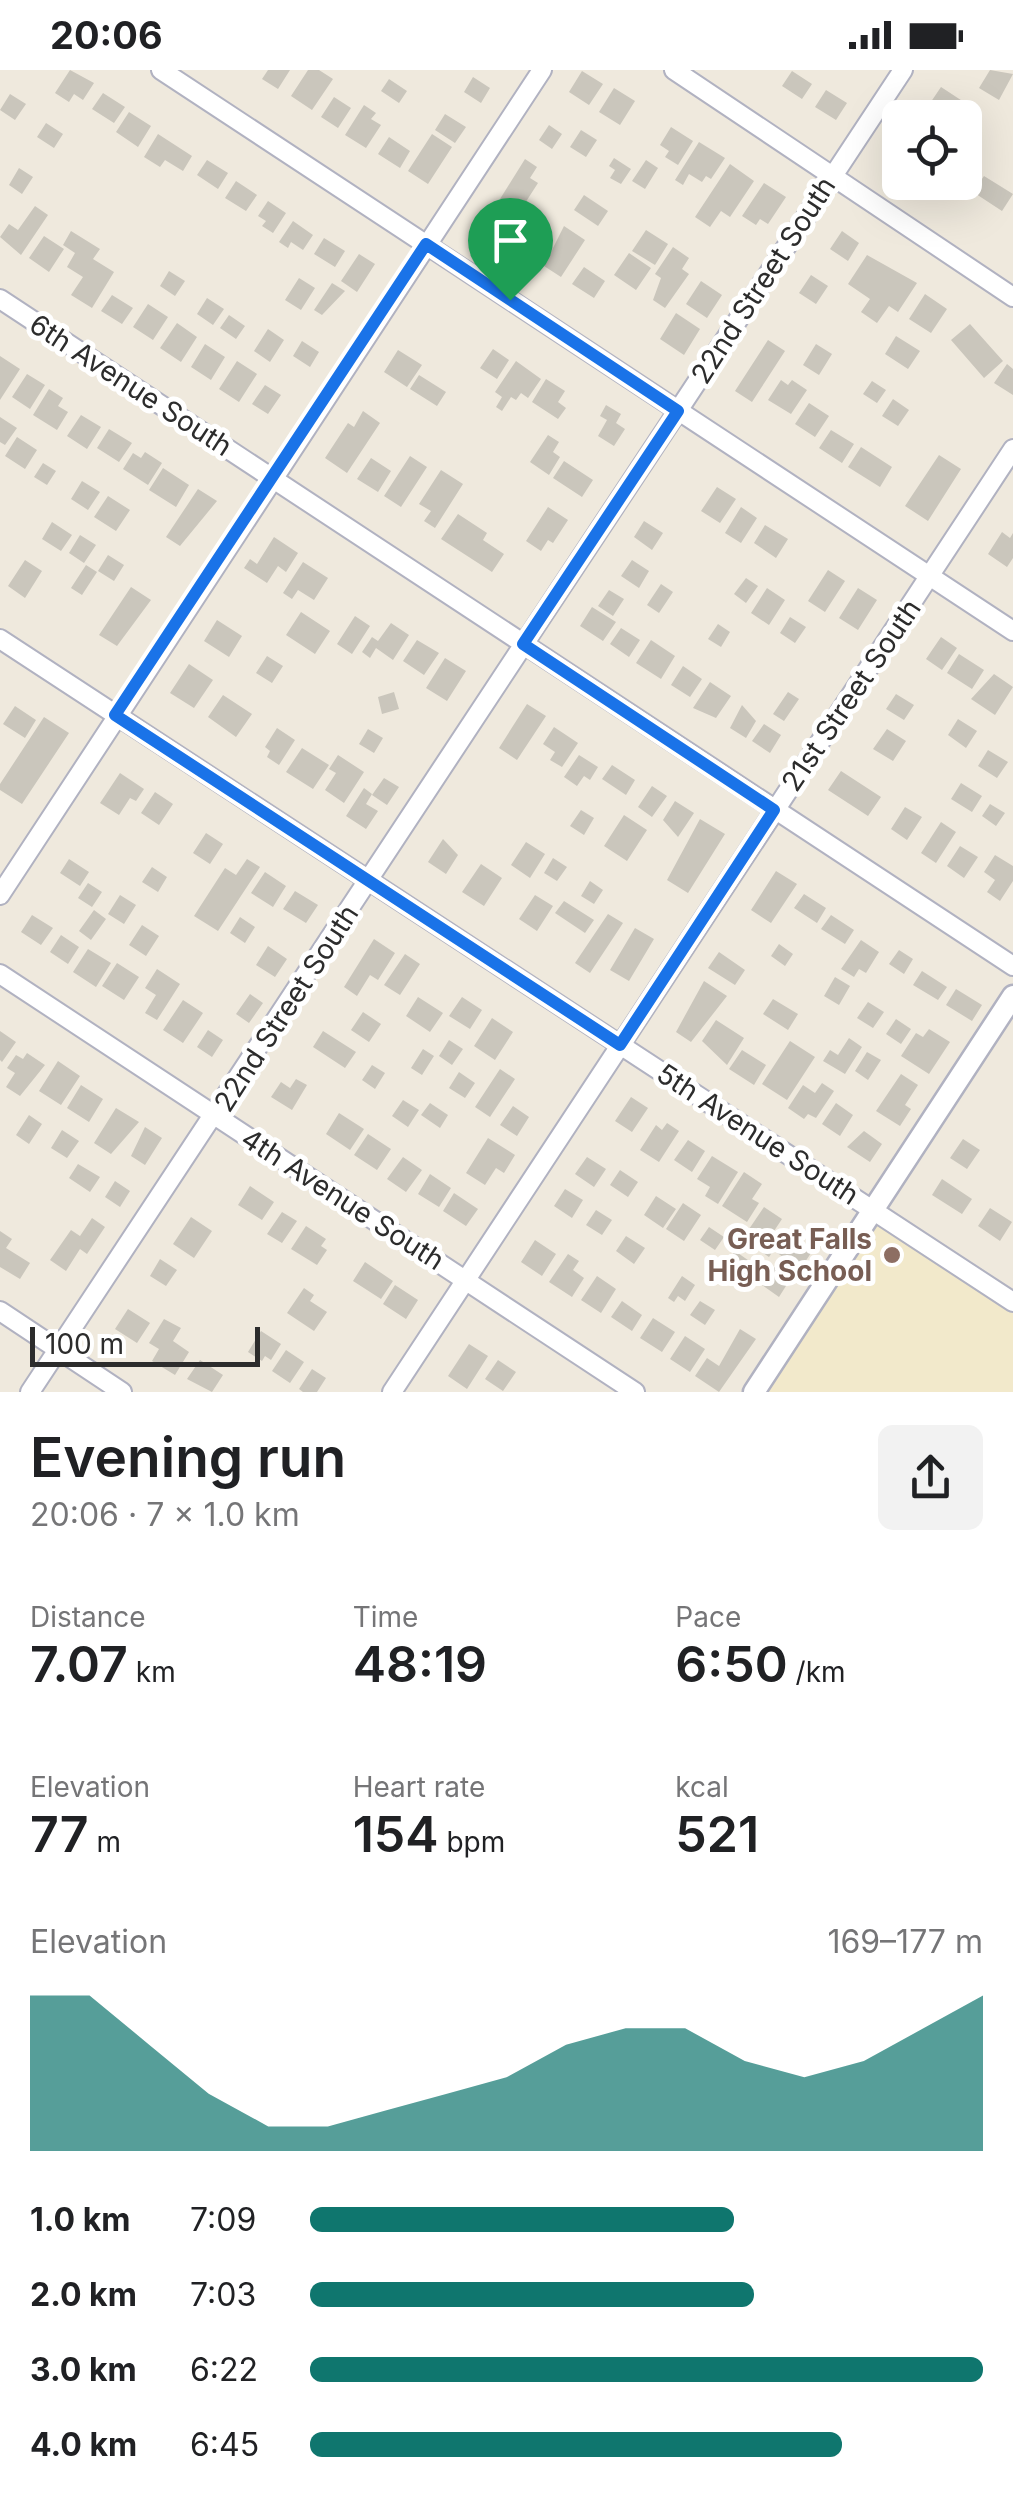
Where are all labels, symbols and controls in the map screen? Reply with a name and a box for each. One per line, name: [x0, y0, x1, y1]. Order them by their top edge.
text: 20:06: [50, 12, 163, 58]
map controls: [882, 100, 982, 200]
button: locate: [882, 100, 982, 200]
street label: 22nd Street South: [683, 170, 843, 390]
pin: [468, 198, 553, 301]
icon: arrive: [483, 213, 538, 268]
street label: 6th Avenue South: [24, 307, 238, 463]
street label: 21st Street South: [774, 593, 928, 797]
street label: 22nd Street South: [206, 898, 366, 1118]
street label: 5th Avenue South: [651, 1056, 865, 1212]
street label: 4th Avenue South: [235, 1121, 451, 1277]
place label: Great Falls High School: [708, 1222, 872, 1288]
marker: Great Falls High School: [881, 1244, 903, 1266]
scale bar: [30, 1322, 260, 1366]
text: 100 m: [45, 1327, 124, 1361]
text: Evening run: [30, 1424, 346, 1490]
button: share: [878, 1425, 983, 1530]
text: 20:06 · 7 × 1.0 km: [30, 1495, 300, 1534]
text: Distance: [30, 1600, 146, 1634]
text: Time: [353, 1600, 418, 1634]
text: Pace: [675, 1600, 741, 1634]
text: 7.07: [30, 1634, 128, 1694]
text: 48:19: [353, 1634, 487, 1694]
text: 6:50: [675, 1634, 788, 1694]
text: km: [128, 1655, 176, 1689]
text: /km: [788, 1655, 846, 1689]
text: Elevation: [30, 1770, 150, 1804]
text: Heart rate: [353, 1770, 485, 1804]
text: kcal: [675, 1770, 729, 1804]
text: 77: [30, 1804, 89, 1864]
text: 154: [353, 1804, 439, 1864]
text: 521: [675, 1804, 759, 1864]
text: m: [89, 1825, 121, 1859]
text: bpm: [439, 1825, 505, 1859]
text: Elevation: [30, 1922, 167, 1961]
text: 169–177 m: [827, 1922, 983, 1961]
text: 1.0 km: [30, 2200, 130, 2239]
text: 7:09: [190, 2200, 256, 2239]
text: 2.0 km: [30, 2275, 137, 2314]
text: 7:03: [190, 2275, 256, 2314]
text: 3.0 km: [30, 2350, 137, 2389]
text: 6:22: [190, 2350, 258, 2389]
text: 4.0 km: [30, 2425, 137, 2464]
text: 6:45: [190, 2425, 259, 2464]

